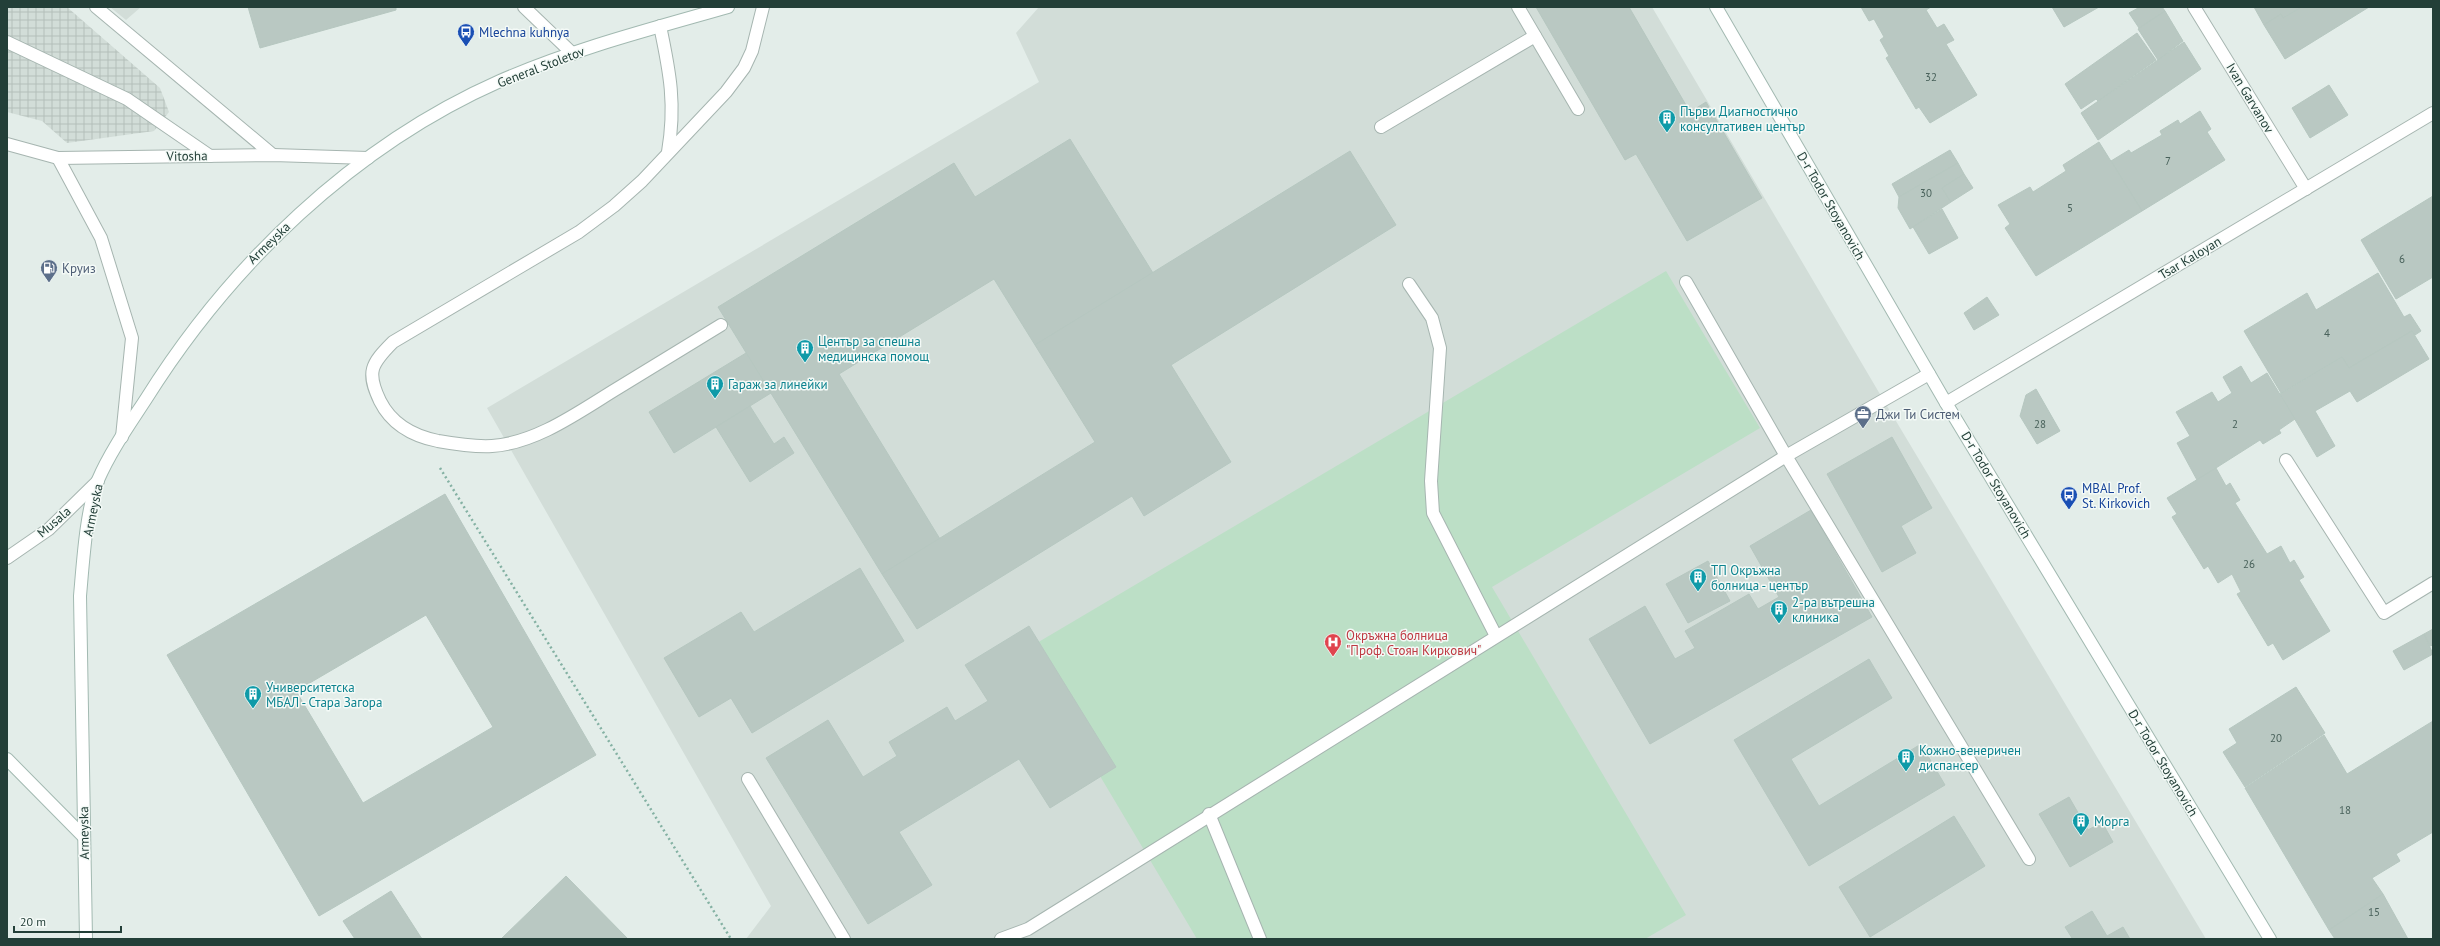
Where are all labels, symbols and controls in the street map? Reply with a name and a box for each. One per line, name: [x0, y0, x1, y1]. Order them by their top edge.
bus stop icon: Mlechna kuhnya: [456, 22, 476, 47]
place label: Mlechna kuhnya: [479, 24, 570, 41]
street label: General Stoletov: [495, 42, 588, 91]
street label: Ivan Garvanov: [2222, 60, 2278, 137]
house number: 32: [1925, 70, 1937, 84]
place label: Първи Диагностично консултативен център: [1680, 103, 1805, 135]
building icon: Първи Диагностично консултативен център: [1657, 108, 1677, 133]
street label: Vitosha: [165, 147, 208, 165]
street label: D-r Todor Stoyanovich: [1793, 149, 1869, 263]
house number: 7: [2165, 154, 2171, 168]
house number: 30: [1920, 186, 1932, 200]
house number: 5: [2067, 201, 2073, 215]
street label: Armeyska: [244, 218, 294, 268]
street label: Tsar Kaloyan: [2156, 233, 2224, 283]
house number: 6: [2399, 252, 2405, 266]
fuel station icon: Круиз: [39, 258, 59, 283]
place label: Круиз: [62, 260, 96, 277]
house number: 4: [2324, 326, 2330, 340]
place label: Център за спешна медицинска помощ: [818, 333, 929, 365]
building icon: Център за спешна медицинска помощ: [795, 338, 815, 363]
building icon: Гараж за линейки: [705, 374, 725, 399]
place label: Гараж за линейки: [728, 376, 828, 393]
office icon: Джи Ти Систем: [1853, 404, 1873, 429]
place label: Джи Ти Систем: [1876, 406, 1960, 423]
house number: 28: [2034, 417, 2046, 431]
house number: 2: [2232, 417, 2238, 431]
street label: D-r Todor Stoyanovich: [1957, 428, 2035, 542]
place label: MBAL Prof. St. Kirkovich: [2082, 480, 2150, 512]
street label: Armeyska: [79, 482, 107, 538]
bus stop icon: MBAL Prof. St. Kirkovich: [2059, 485, 2079, 510]
street label: Musala: [34, 503, 74, 541]
house number: 26: [2243, 557, 2255, 571]
place label: ТП Окръжна болница - център: [1711, 562, 1808, 594]
building icon: ТП Окръжна болница - център: [1688, 567, 1708, 592]
place label: 2-ра вътрешна клиника: [1792, 594, 1875, 626]
building icon: 2-ра вътрешна клиника: [1769, 599, 1789, 624]
place label: Окръжна болница "Проф. Стоян Киркович": [1346, 627, 1481, 659]
hospital icon: Окръжна болница "Проф. Стоян Киркович": [1323, 632, 1343, 657]
place label: Университетска МБАЛ - Стара Загора: [266, 679, 382, 711]
building icon: Университетска МБАЛ - Стара Загора: [243, 684, 263, 709]
street label: D-r Todor Stoyanovich: [2124, 706, 2202, 820]
house number: 20: [2270, 731, 2282, 745]
place label: Кожно-венеричен диспансер: [1919, 742, 2021, 774]
building icon: Кожно-венеричен диспансер: [1896, 747, 1916, 772]
house number: 18: [2339, 803, 2351, 817]
street label: Armeyska: [75, 806, 93, 860]
building icon: Морга: [2071, 811, 2091, 836]
place label: Морга: [2094, 813, 2130, 830]
house number: 15: [2368, 905, 2380, 919]
scale bar: [14, 908, 121, 934]
text: 20 m: [20, 914, 46, 929]

